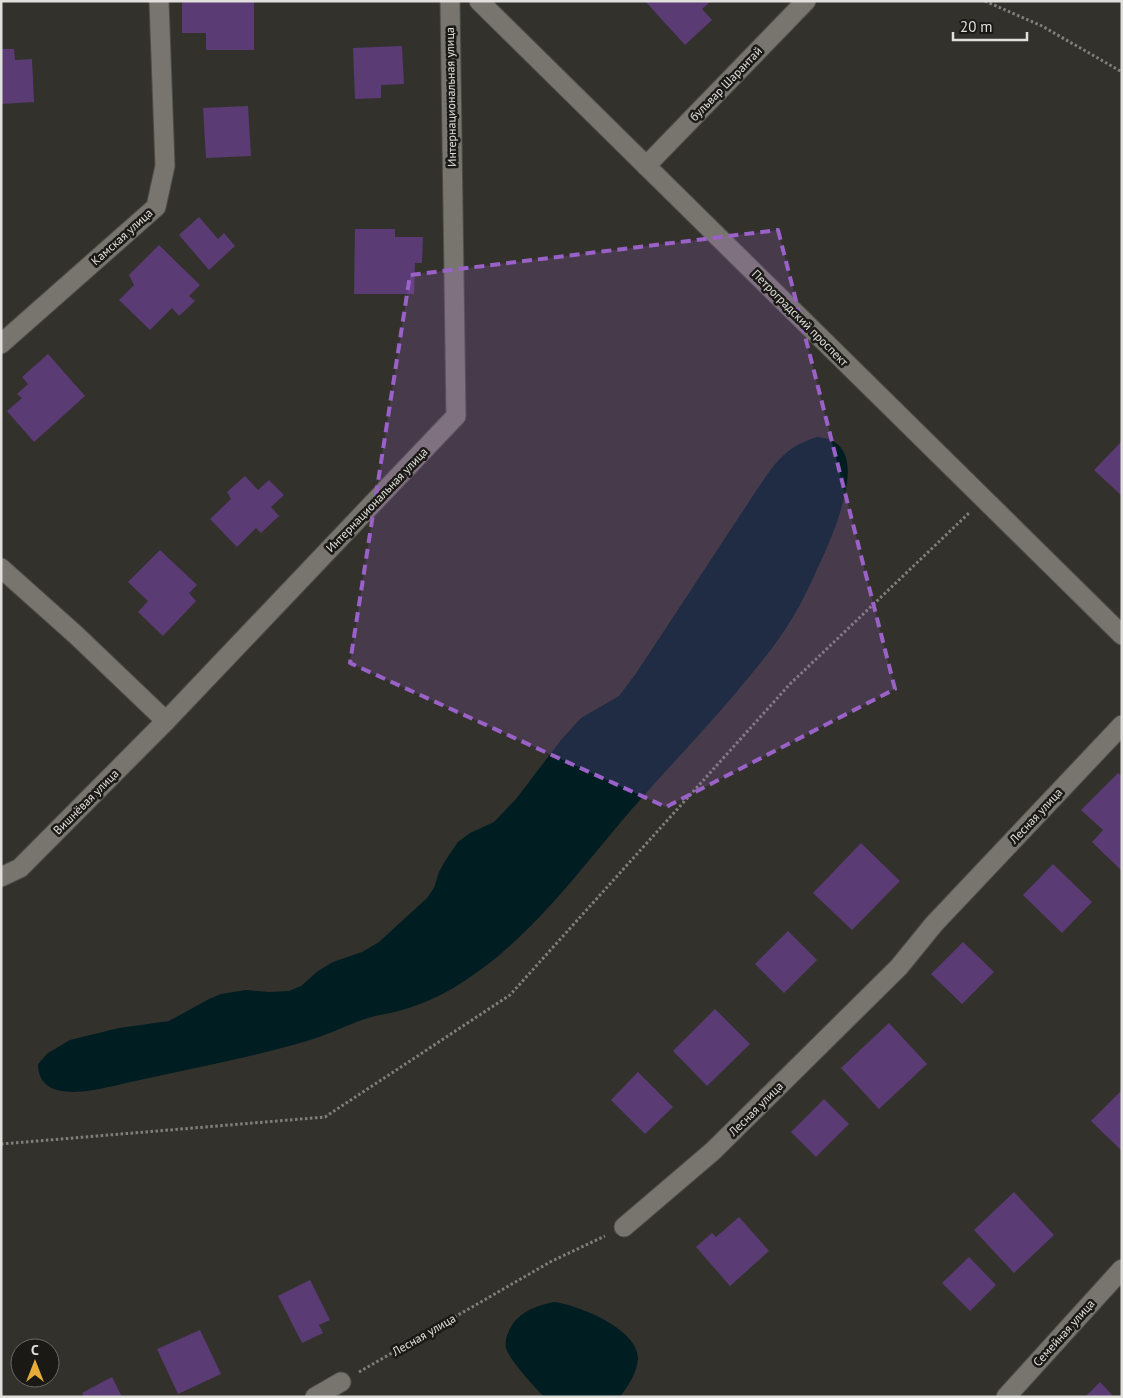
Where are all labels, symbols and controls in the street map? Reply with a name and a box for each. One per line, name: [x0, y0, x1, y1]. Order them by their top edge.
scale bar: [953, 10, 1027, 42]
text: 20 m: [960, 17, 993, 36]
street label: Интернациональная улица: [442, 27, 459, 167]
street label: бульвар Шарантай: [686, 43, 765, 124]
street label: Камская улица: [88, 205, 156, 268]
street label: Петроградский проспект: [749, 266, 852, 369]
street label: Интернациональная улица: [323, 444, 431, 555]
street label: Вишнёвая улица: [50, 766, 122, 837]
street label: Лесная улица: [1005, 785, 1065, 847]
street label: Лесная улица: [725, 1078, 786, 1140]
street label: Семейная улица: [1030, 1296, 1098, 1369]
street label: Лесная улица: [388, 1310, 458, 1359]
north arrow: [10, 1338, 60, 1388]
text: С: [31, 1341, 39, 1359]

